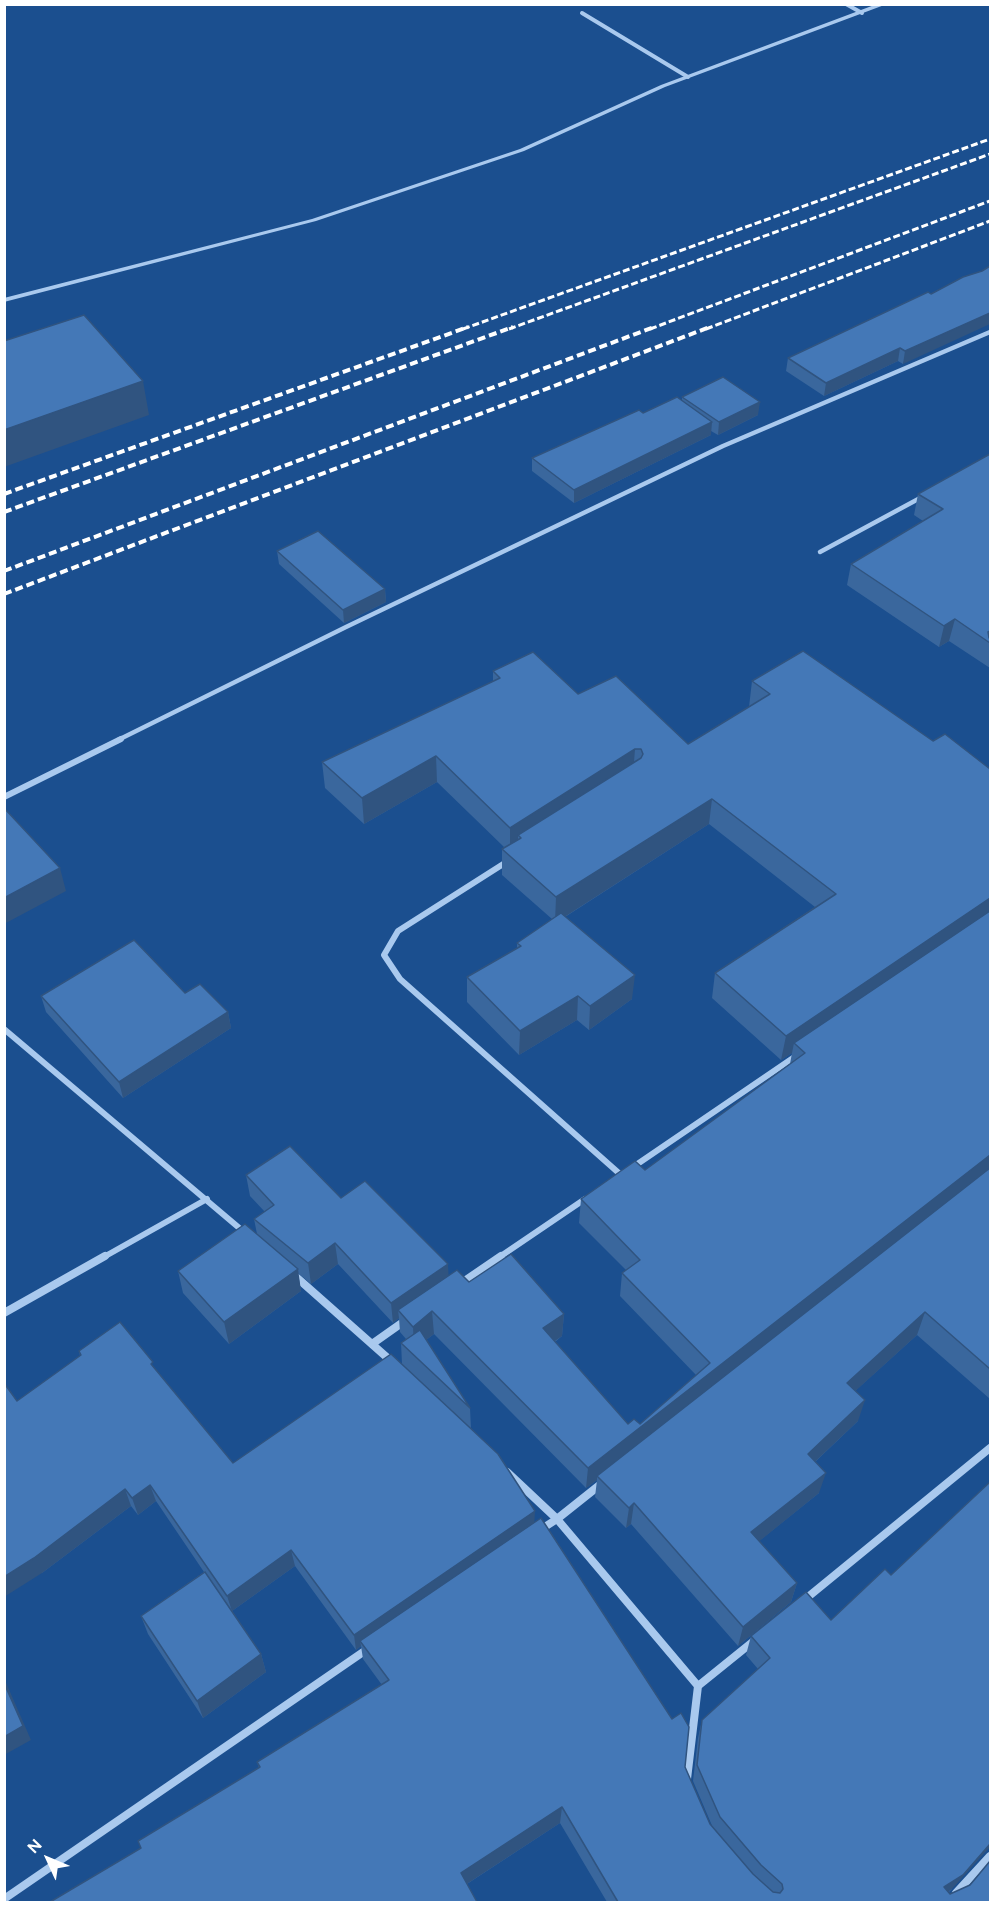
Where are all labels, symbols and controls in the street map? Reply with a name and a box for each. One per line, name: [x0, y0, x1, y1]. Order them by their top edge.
north arrow: [18, 1829, 78, 1889]
text: N: [24, 1835, 46, 1857]

